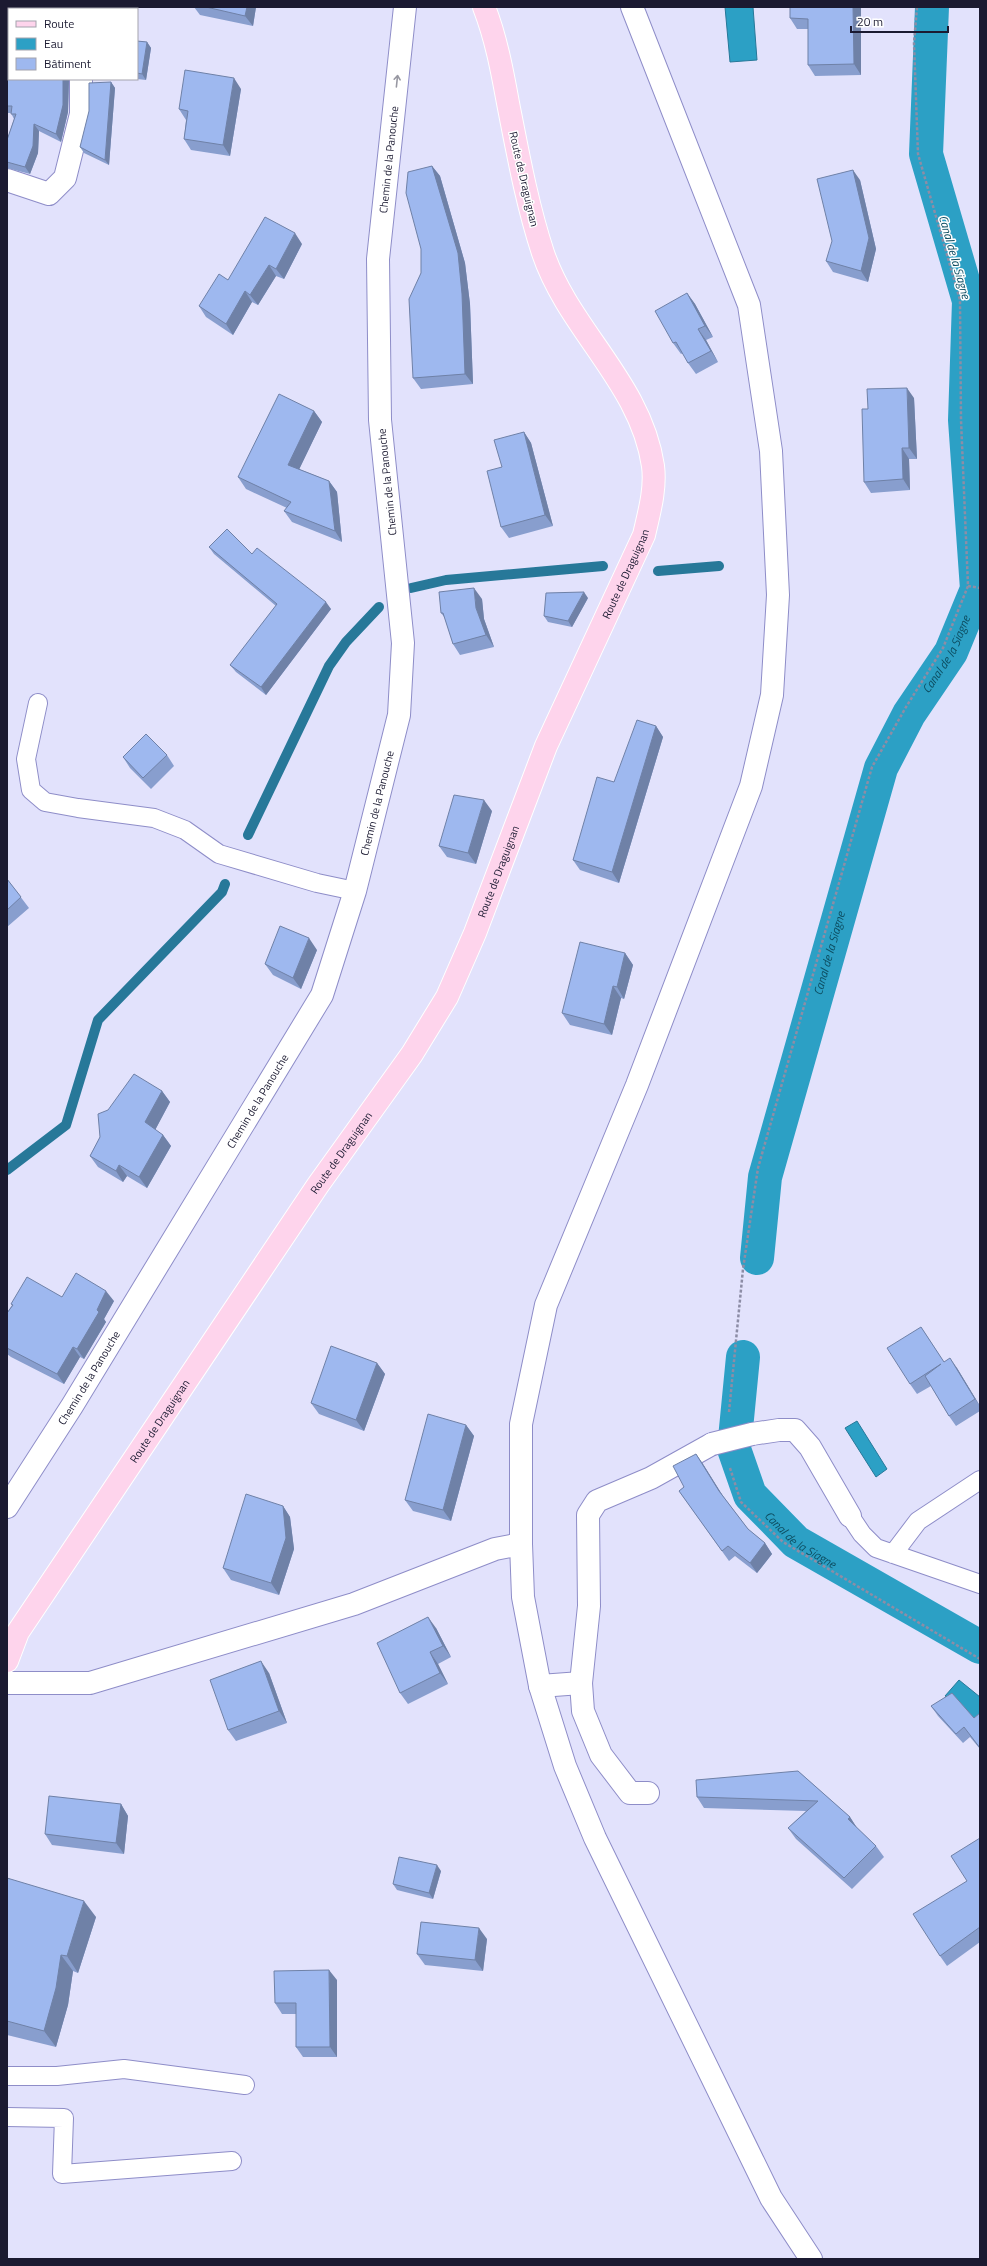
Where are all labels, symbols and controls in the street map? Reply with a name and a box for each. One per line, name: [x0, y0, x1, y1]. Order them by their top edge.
legend: [8, 8, 138, 80]
scale bar: [851, 8, 948, 34]
text: 20 m: [857, 12, 883, 31]
text: Route: [44, 14, 74, 33]
text: Eau: [44, 34, 63, 53]
text: Bâtiment: [44, 54, 92, 73]
one-way arrow: [393, 75, 401, 88]
street label: Chemin de la Panouche: [375, 105, 402, 214]
street label: Route de Draguignan: [505, 130, 543, 228]
water label: Canal de la Siagne: [934, 213, 976, 302]
street label: Chemin de la Panouche: [373, 427, 401, 536]
street label: Route de Draguignan: [598, 528, 653, 622]
water label: Canal de la Siagne: [917, 611, 975, 697]
street label: Chemin de la Panouche: [356, 748, 398, 857]
street label: Route de Draguignan: [474, 823, 523, 920]
water label: Canal de la Siagne: [808, 908, 850, 997]
street label: Chemin de la Panouche: [223, 1051, 292, 1151]
street label: Route de Draguignan: [306, 1108, 376, 1197]
street label: Chemin de la Panouche: [54, 1327, 124, 1428]
street label: Route de Draguignan: [126, 1376, 193, 1466]
water label: Canal de la Siagne: [760, 1506, 841, 1573]

